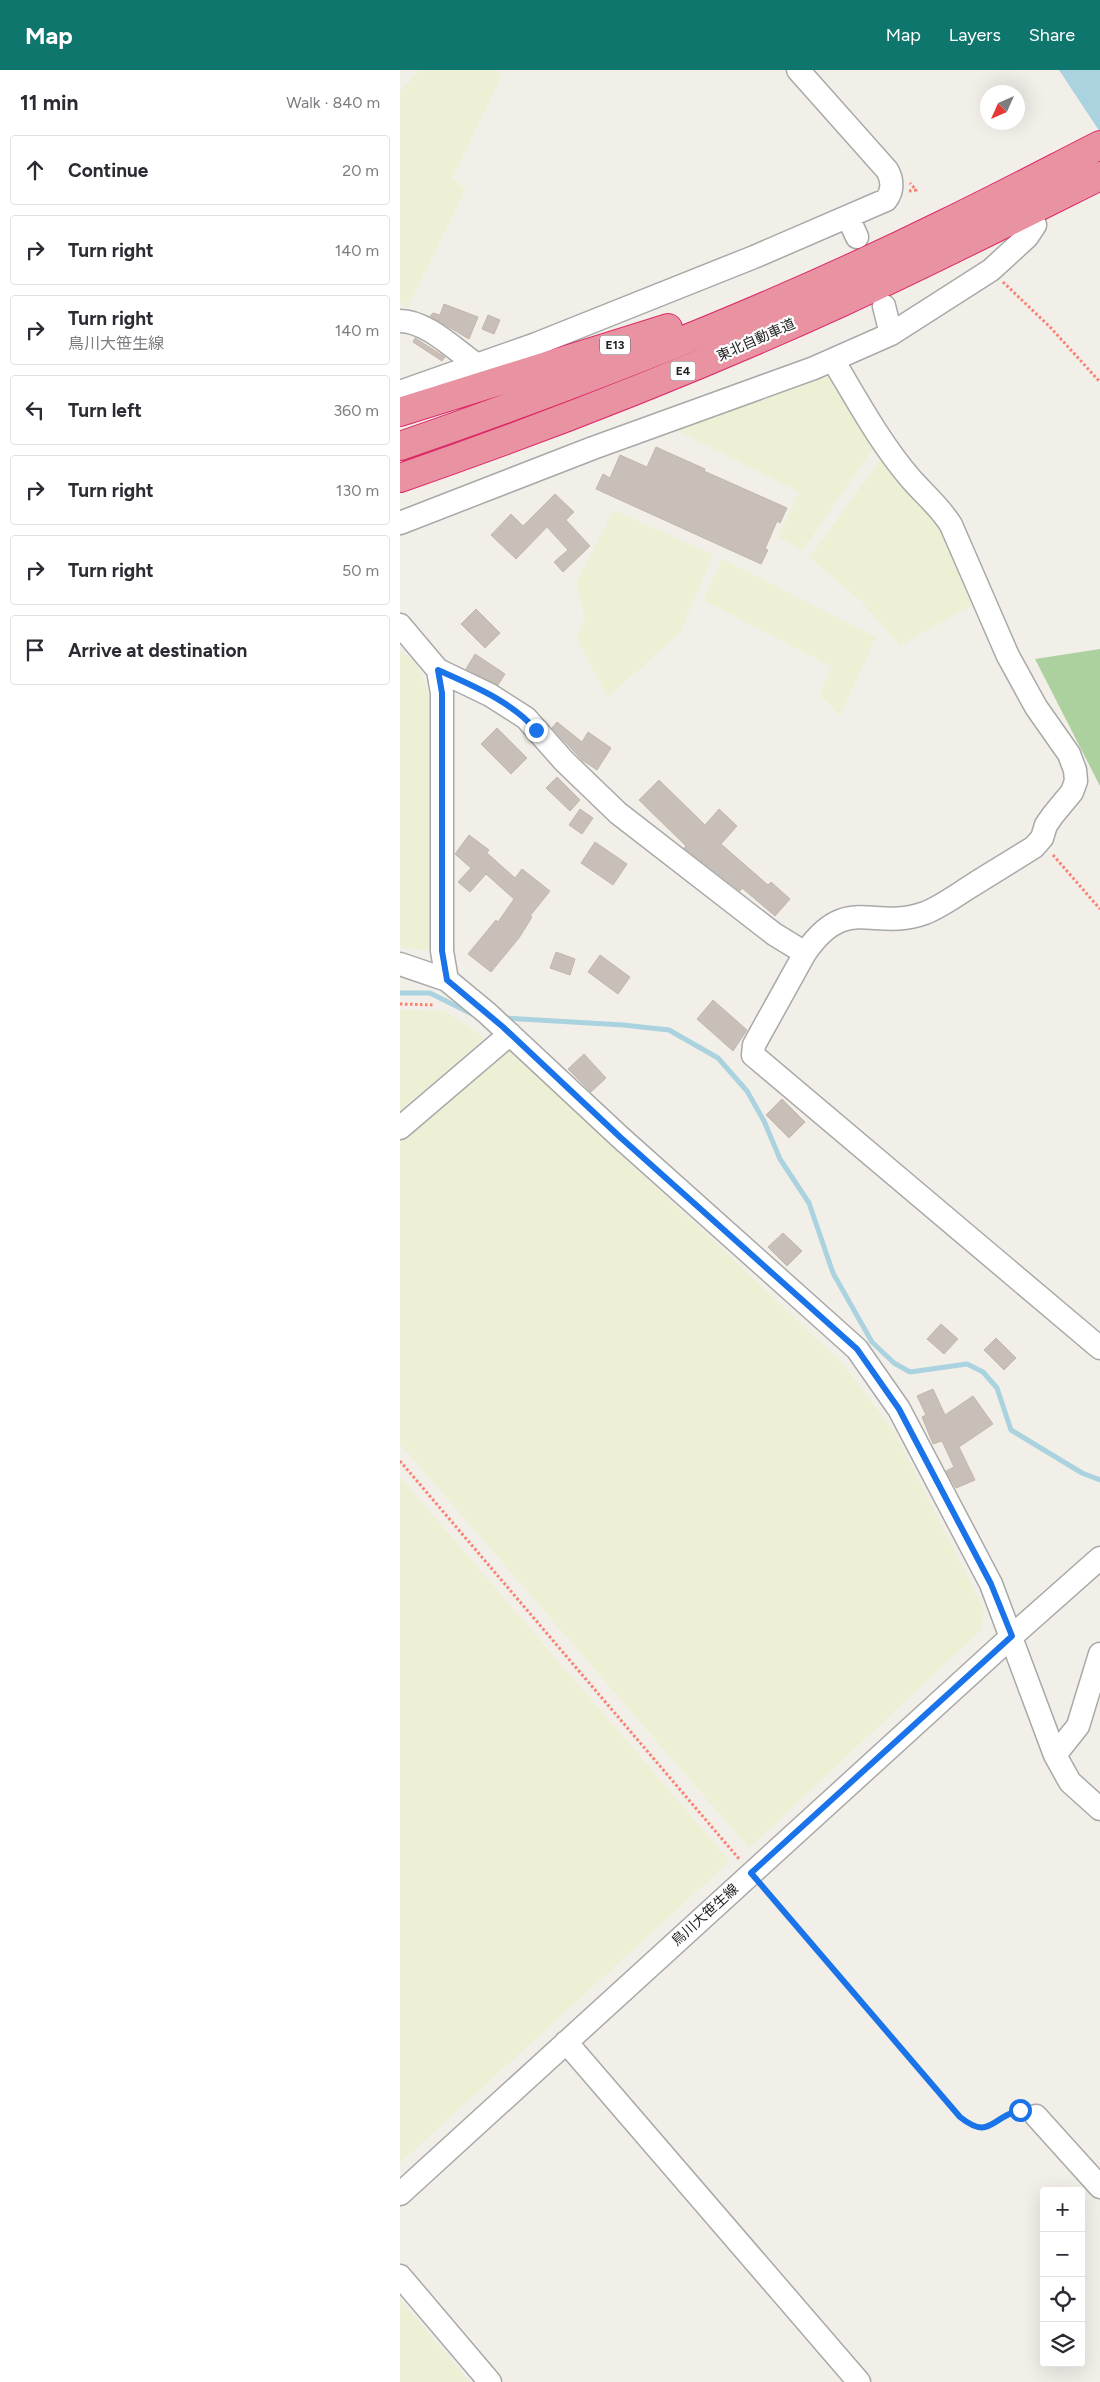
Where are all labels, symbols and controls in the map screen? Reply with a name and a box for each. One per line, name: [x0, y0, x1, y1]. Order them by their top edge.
text: Map: [25, 21, 73, 50]
text: Map: [886, 24, 921, 46]
text: Layers: [949, 24, 1001, 46]
text: Share: [1029, 24, 1075, 46]
north arrow: [980, 85, 1025, 130]
text: 11 min: [20, 90, 78, 115]
text: Walk · 840 m: [286, 93, 380, 112]
icon: ahead: [21, 156, 49, 184]
text: Continue: [68, 159, 148, 182]
text: 20 m: [342, 161, 379, 180]
icon: right: [21, 236, 49, 264]
text: Turn right: [68, 239, 154, 262]
text: 140 m: [335, 241, 379, 260]
text: Turn right: [68, 307, 154, 330]
street label: 東北自動車道: [714, 315, 798, 365]
icon: right: [21, 316, 49, 344]
text: 140 m: [335, 321, 379, 340]
text: 鳥川大笹生線: [68, 334, 164, 353]
road number: E13: [600, 336, 630, 354]
road number: E4: [670, 362, 696, 380]
icon: left: [21, 396, 49, 424]
text: Turn left: [68, 399, 142, 422]
text: 360 m: [333, 401, 379, 420]
icon: right: [21, 476, 49, 504]
text: Turn right: [68, 479, 154, 502]
text: 130 m: [336, 481, 379, 500]
icon: right: [21, 556, 49, 584]
text: Turn right: [68, 559, 154, 582]
text: 50 m: [342, 561, 379, 580]
icon: arrive: [21, 636, 49, 664]
text: Arrive at destination: [68, 639, 247, 662]
route end: [525, 719, 548, 742]
street label: 鳥川大笹生線: [668, 1881, 742, 1949]
route start: [1009, 2099, 1032, 2122]
map controls: [1040, 2187, 1085, 2367]
button: +: [1040, 2187, 1085, 2232]
button: −: [1040, 2232, 1085, 2277]
button: locate: [1040, 2277, 1085, 2322]
button: layers: [1040, 2322, 1085, 2367]

